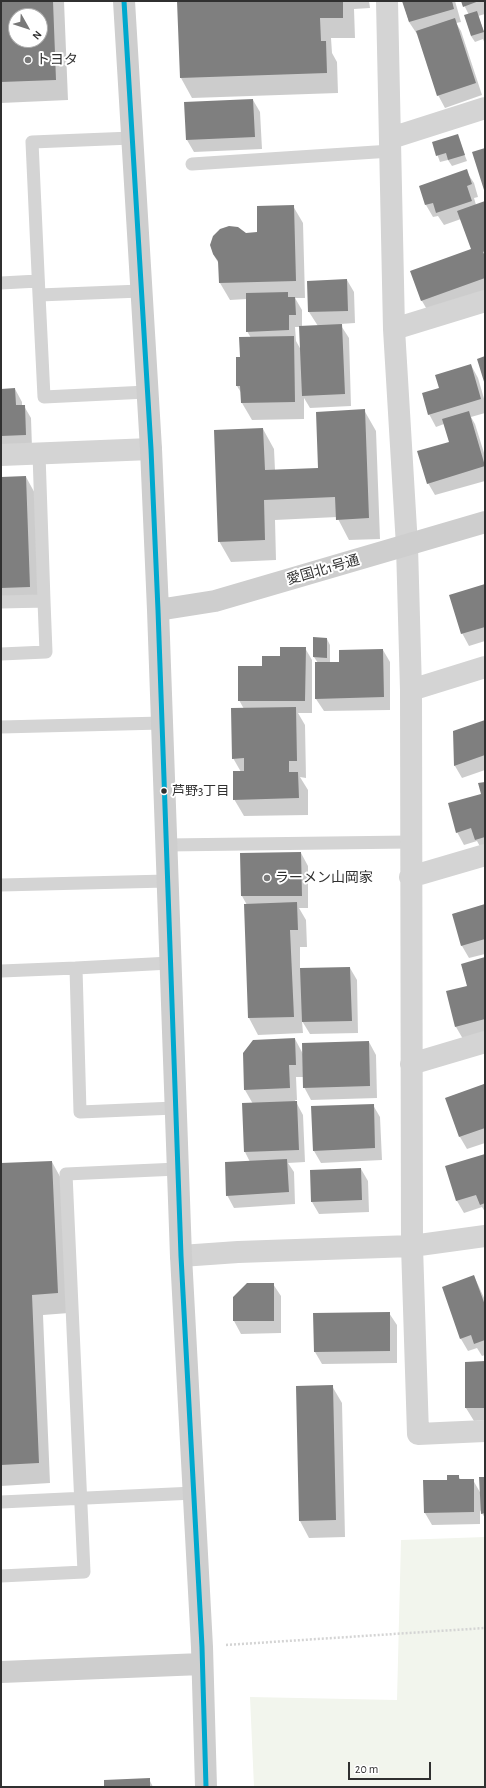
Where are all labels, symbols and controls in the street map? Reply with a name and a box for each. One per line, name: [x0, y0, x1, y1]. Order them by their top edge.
north arrow: [8, 8, 48, 48]
text: N: [30, 29, 44, 42]
place label: トヨタ: [36, 52, 78, 68]
marker: トヨタ: [23, 55, 33, 65]
street label: 愛国北1号通: [285, 552, 361, 588]
place label: 芦野3丁目: [172, 783, 229, 799]
marker: 芦野3丁目: [159, 786, 169, 796]
place label: ラーメン山岡家: [275, 870, 373, 886]
marker: ラーメン山岡家: [262, 873, 272, 883]
scale bar: [350, 1754, 433, 1780]
text: 20 m: [355, 1763, 378, 1775]

